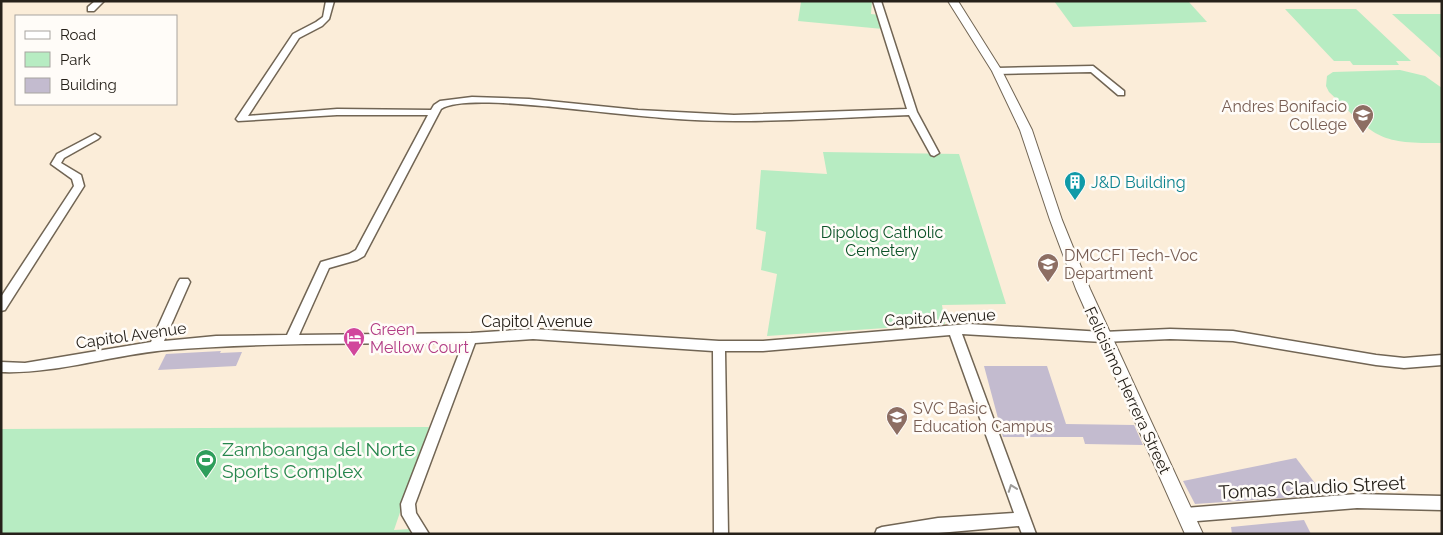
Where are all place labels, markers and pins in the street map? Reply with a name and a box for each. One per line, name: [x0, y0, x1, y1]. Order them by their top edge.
place label: Andres Bonifacio College: [1222, 97, 1347, 134]
school or university icon: Andres Bonifacio College: [1351, 103, 1375, 134]
building icon: J&D Building: [1063, 170, 1087, 201]
place label: J&D Building: [1091, 173, 1186, 192]
place label: DMCCFI Tech-Voc Department: [1064, 246, 1198, 283]
school or university icon: DMCCFI Tech-Voc Department: [1036, 252, 1060, 283]
place label: Green Mellow Court: [370, 320, 469, 357]
hotel icon: Green Mellow Court: [342, 326, 366, 357]
place label: SVC Basic Education Campus: [913, 399, 1053, 436]
school or university icon: SVC Basic Education Campus: [885, 405, 909, 436]
place label: Zamboanga del Norte Sports Complex: [222, 438, 415, 482]
sports icon: Zamboanga del Norte Sports Complex: [194, 448, 218, 479]

